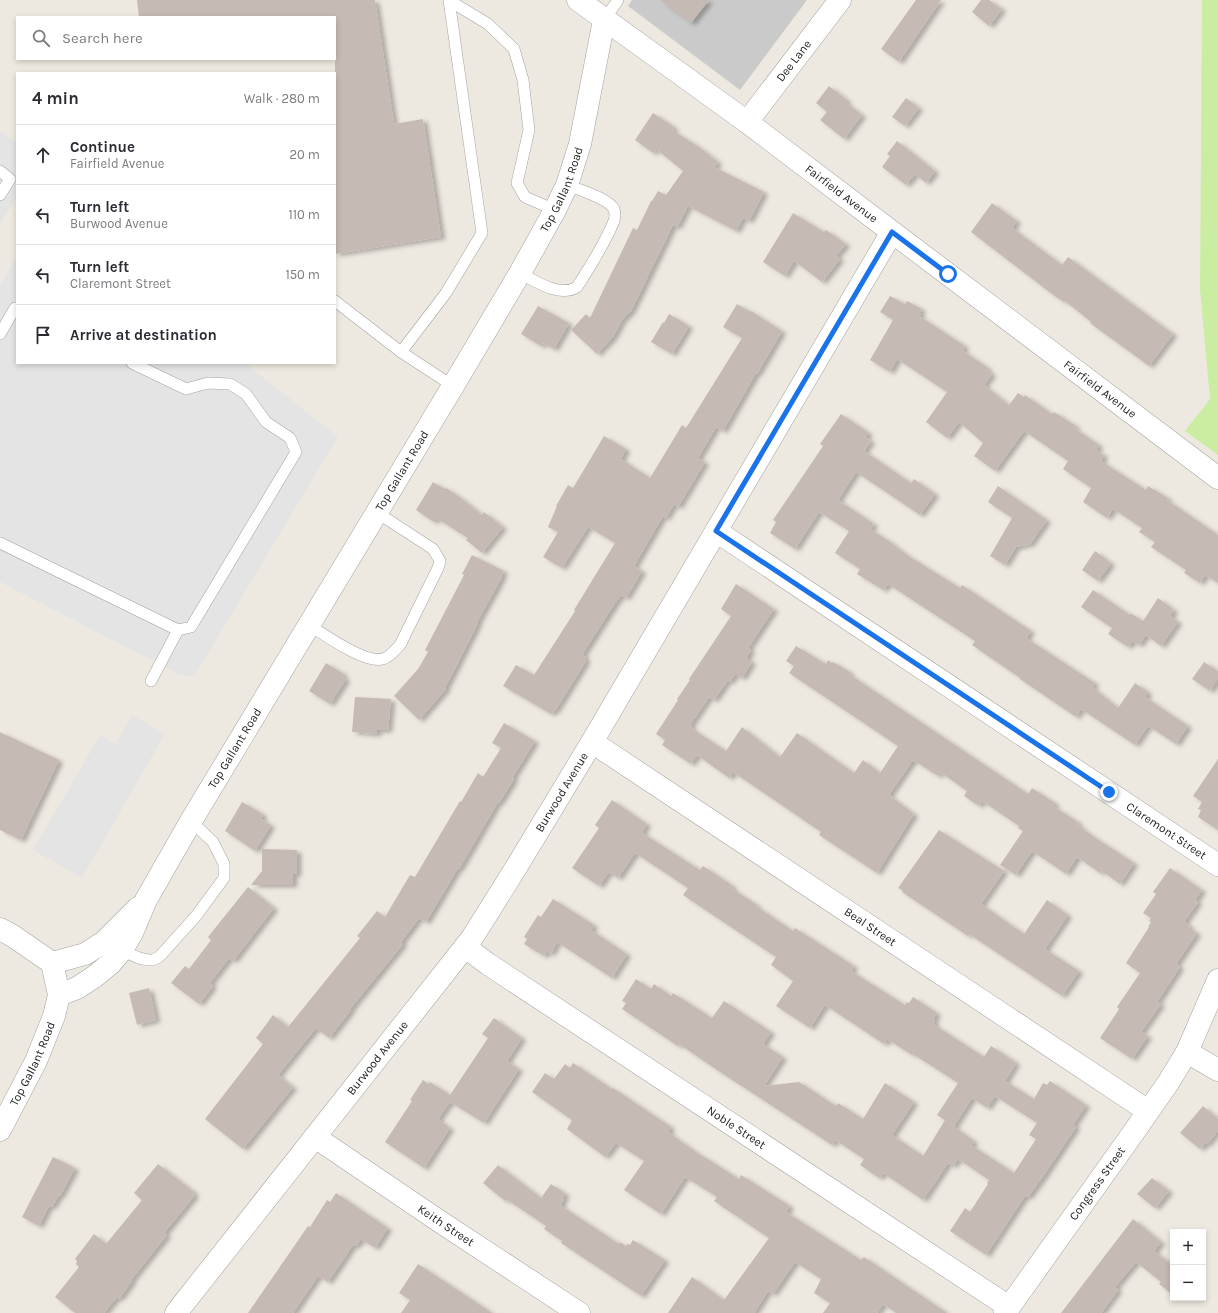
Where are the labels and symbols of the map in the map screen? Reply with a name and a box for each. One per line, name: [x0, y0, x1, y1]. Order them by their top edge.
street label: Dee Lane: [773, 37, 814, 84]
street label: Top Gallant Road: [537, 145, 586, 234]
street label: Fairfield Avenue: [802, 162, 880, 226]
route start: [939, 265, 957, 283]
street label: Fairfield Avenue: [1061, 357, 1139, 421]
street label: Top Gallant Road: [372, 428, 432, 514]
street label: Top Gallant Road: [205, 705, 264, 791]
street label: Burwood Avenue: [532, 750, 591, 834]
route end: [1100, 783, 1118, 801]
street label: Claremont Street: [1124, 799, 1210, 863]
street label: Beal Street: [842, 904, 899, 949]
street label: Burwood Avenue: [344, 1018, 411, 1098]
street label: Top Gallant Road: [7, 1019, 58, 1108]
street label: Noble Street: [704, 1103, 769, 1152]
street label: Congress Street: [1066, 1144, 1128, 1223]
street label: Keith Street: [415, 1202, 477, 1249]

